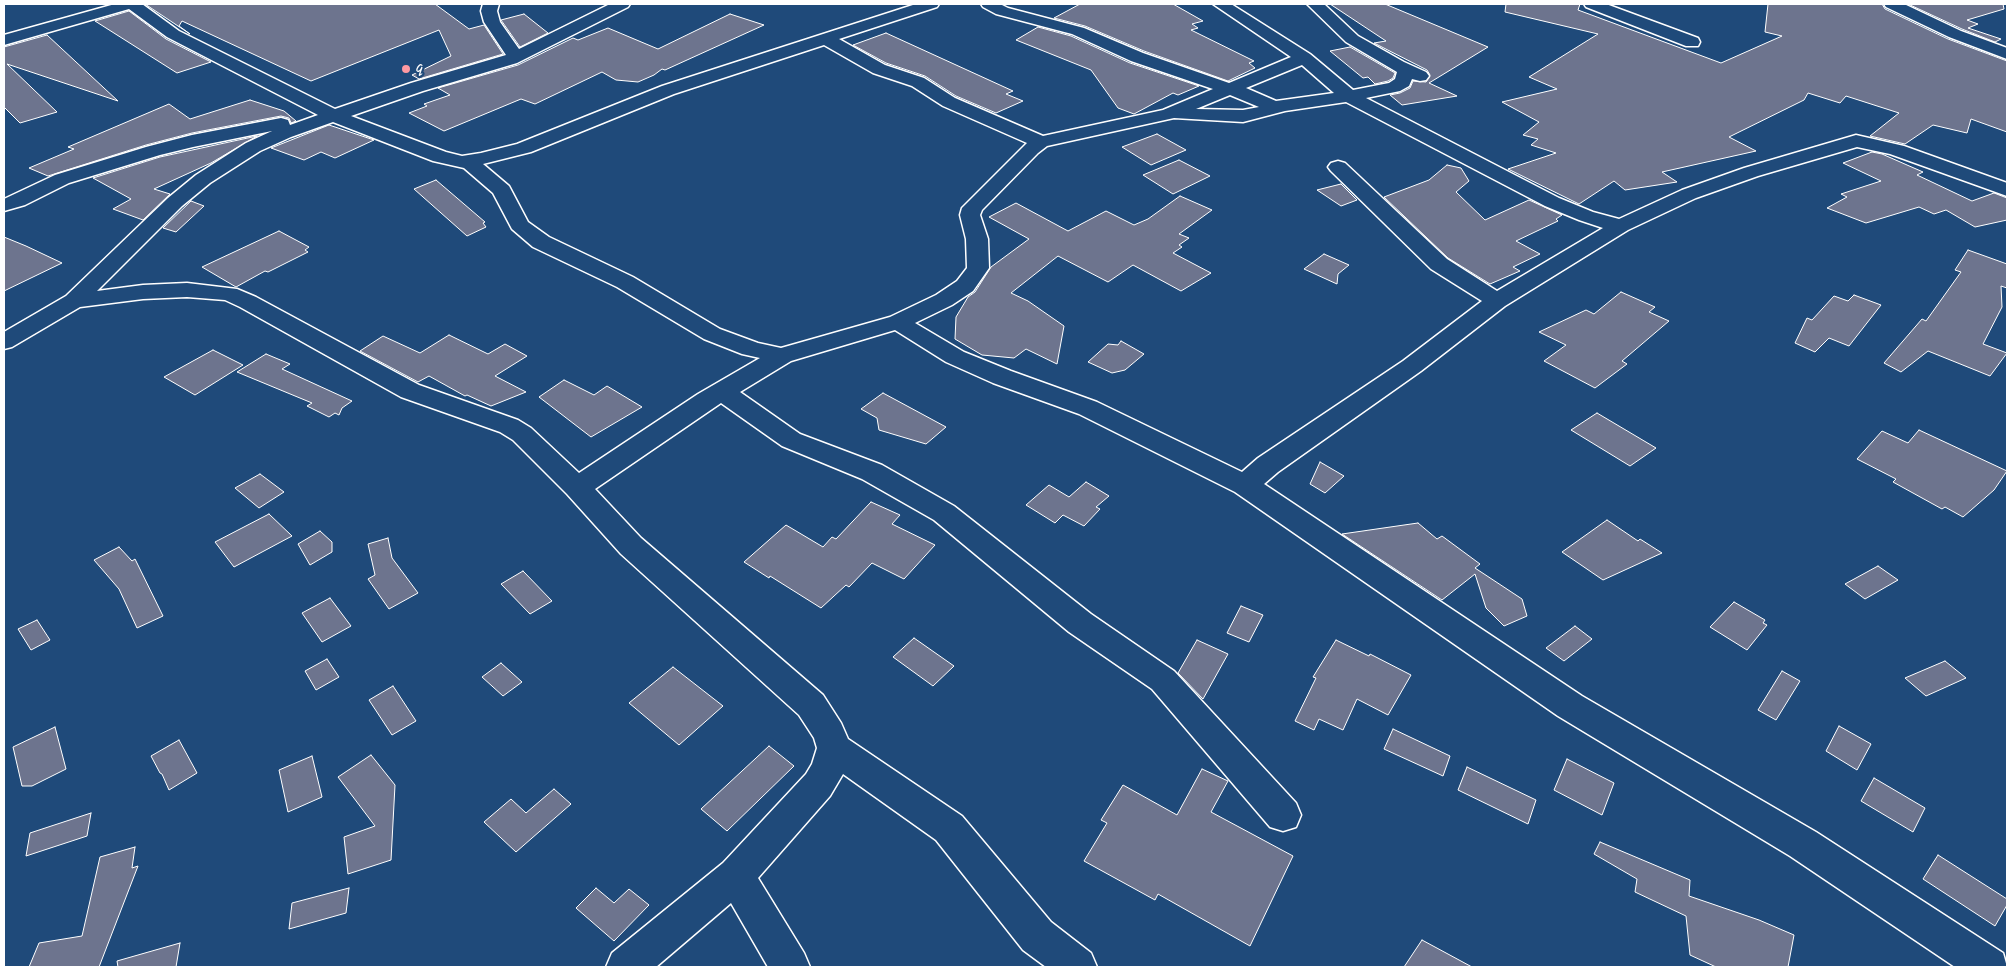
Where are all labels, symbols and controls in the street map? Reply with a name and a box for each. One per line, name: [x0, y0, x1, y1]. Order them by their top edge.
place label: q: [416, 60, 423, 78]
marker: q: [400, 63, 412, 75]

